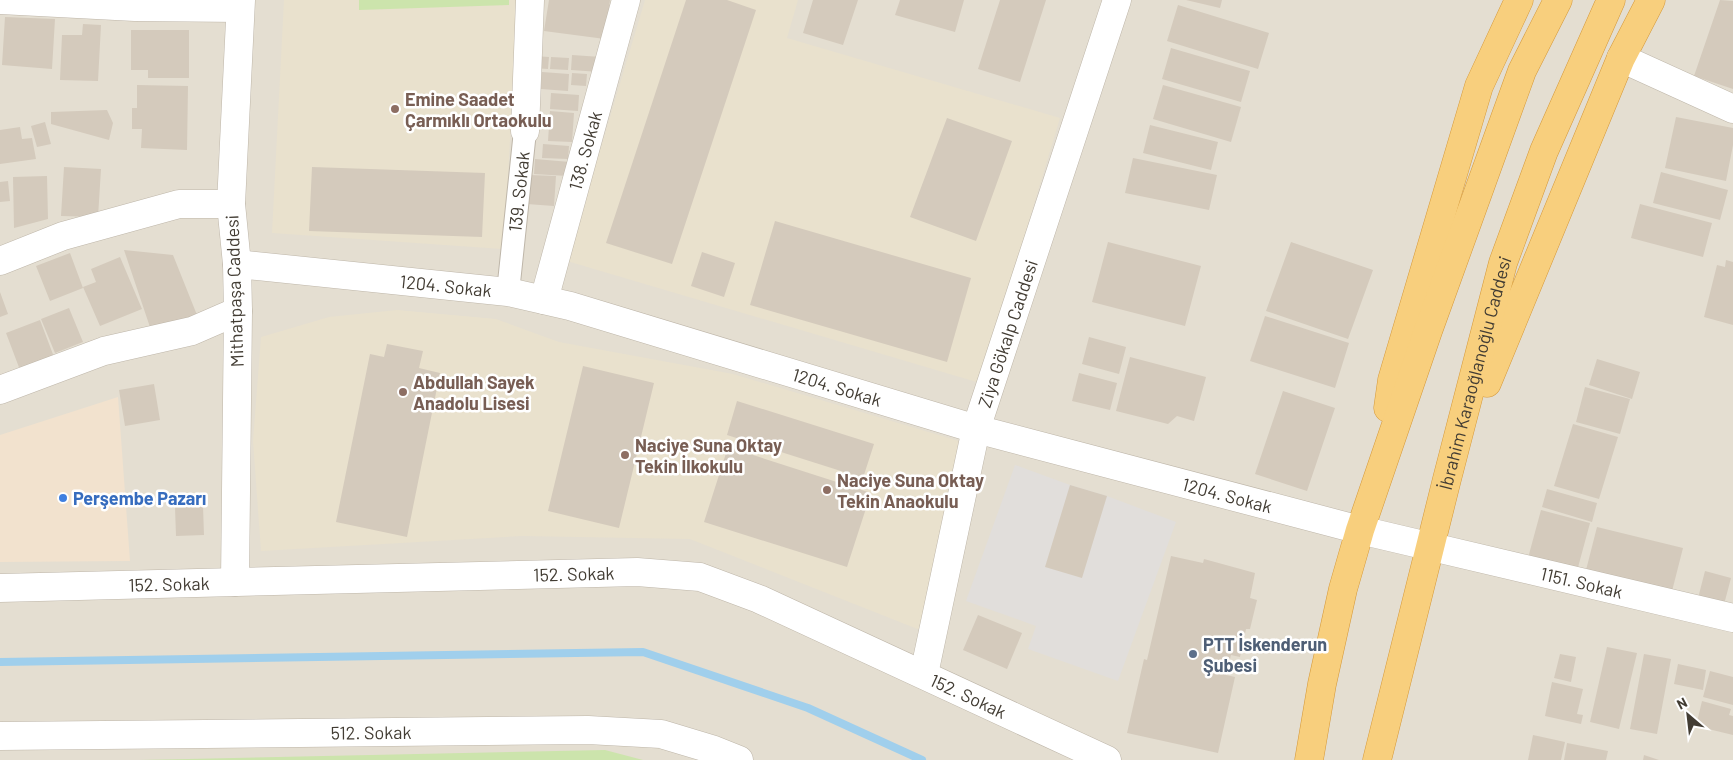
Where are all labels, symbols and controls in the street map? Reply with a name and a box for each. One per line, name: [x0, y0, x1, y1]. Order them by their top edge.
place label: Emine Saadet Çarmıklı Ortaokulu: [405, 88, 552, 131]
marker: Emine Saadet Çarmıklı Ortaokulu: [389, 103, 401, 115]
street label: 138. Sokak: [564, 109, 606, 192]
street label: 139. Sokak: [503, 150, 534, 233]
street label: Mithatpaşa Caddesi: [220, 214, 248, 368]
street label: İbrahim Karaoğlanoğlu Caddesi: [1434, 253, 1516, 492]
street label: Ziya Gökalp Caddesi: [973, 257, 1042, 410]
street label: 1204. Sokak: [399, 270, 493, 301]
street label: 1204. Sokak: [790, 363, 884, 411]
place label: Abdullah Sayek Anadolu Lisesi: [413, 371, 535, 414]
marker: Abdullah Sayek Anadolu Lisesi: [397, 386, 409, 398]
place label: Naciye Suna Oktay Tekin İlkokulu: [635, 434, 782, 477]
marker: Naciye Suna Oktay Tekin İlkokulu: [619, 449, 631, 461]
place label: Naciye Suna Oktay Tekin Anaokulu: [837, 469, 984, 512]
street label: 1204. Sokak: [1180, 473, 1275, 517]
marker: Naciye Suna Oktay Tekin Anaokulu: [821, 484, 833, 496]
place label: Perşembe Pazarı: [73, 487, 206, 509]
marker: Perşembe Pazarı: [57, 492, 69, 504]
street label: 152. Sokak: [533, 562, 615, 586]
street label: 1151. Sokak: [1538, 562, 1625, 603]
street label: 152. Sokak: [128, 572, 210, 596]
place label: PTT İskenderun Şubesi: [1203, 633, 1327, 676]
marker: PTT İskenderun Şubesi: [1187, 648, 1199, 660]
street label: 152. Sokak: [927, 669, 1010, 723]
north arrow: [1663, 690, 1713, 740]
text: N: [1674, 693, 1690, 713]
street label: 512. Sokak: [330, 721, 411, 744]

